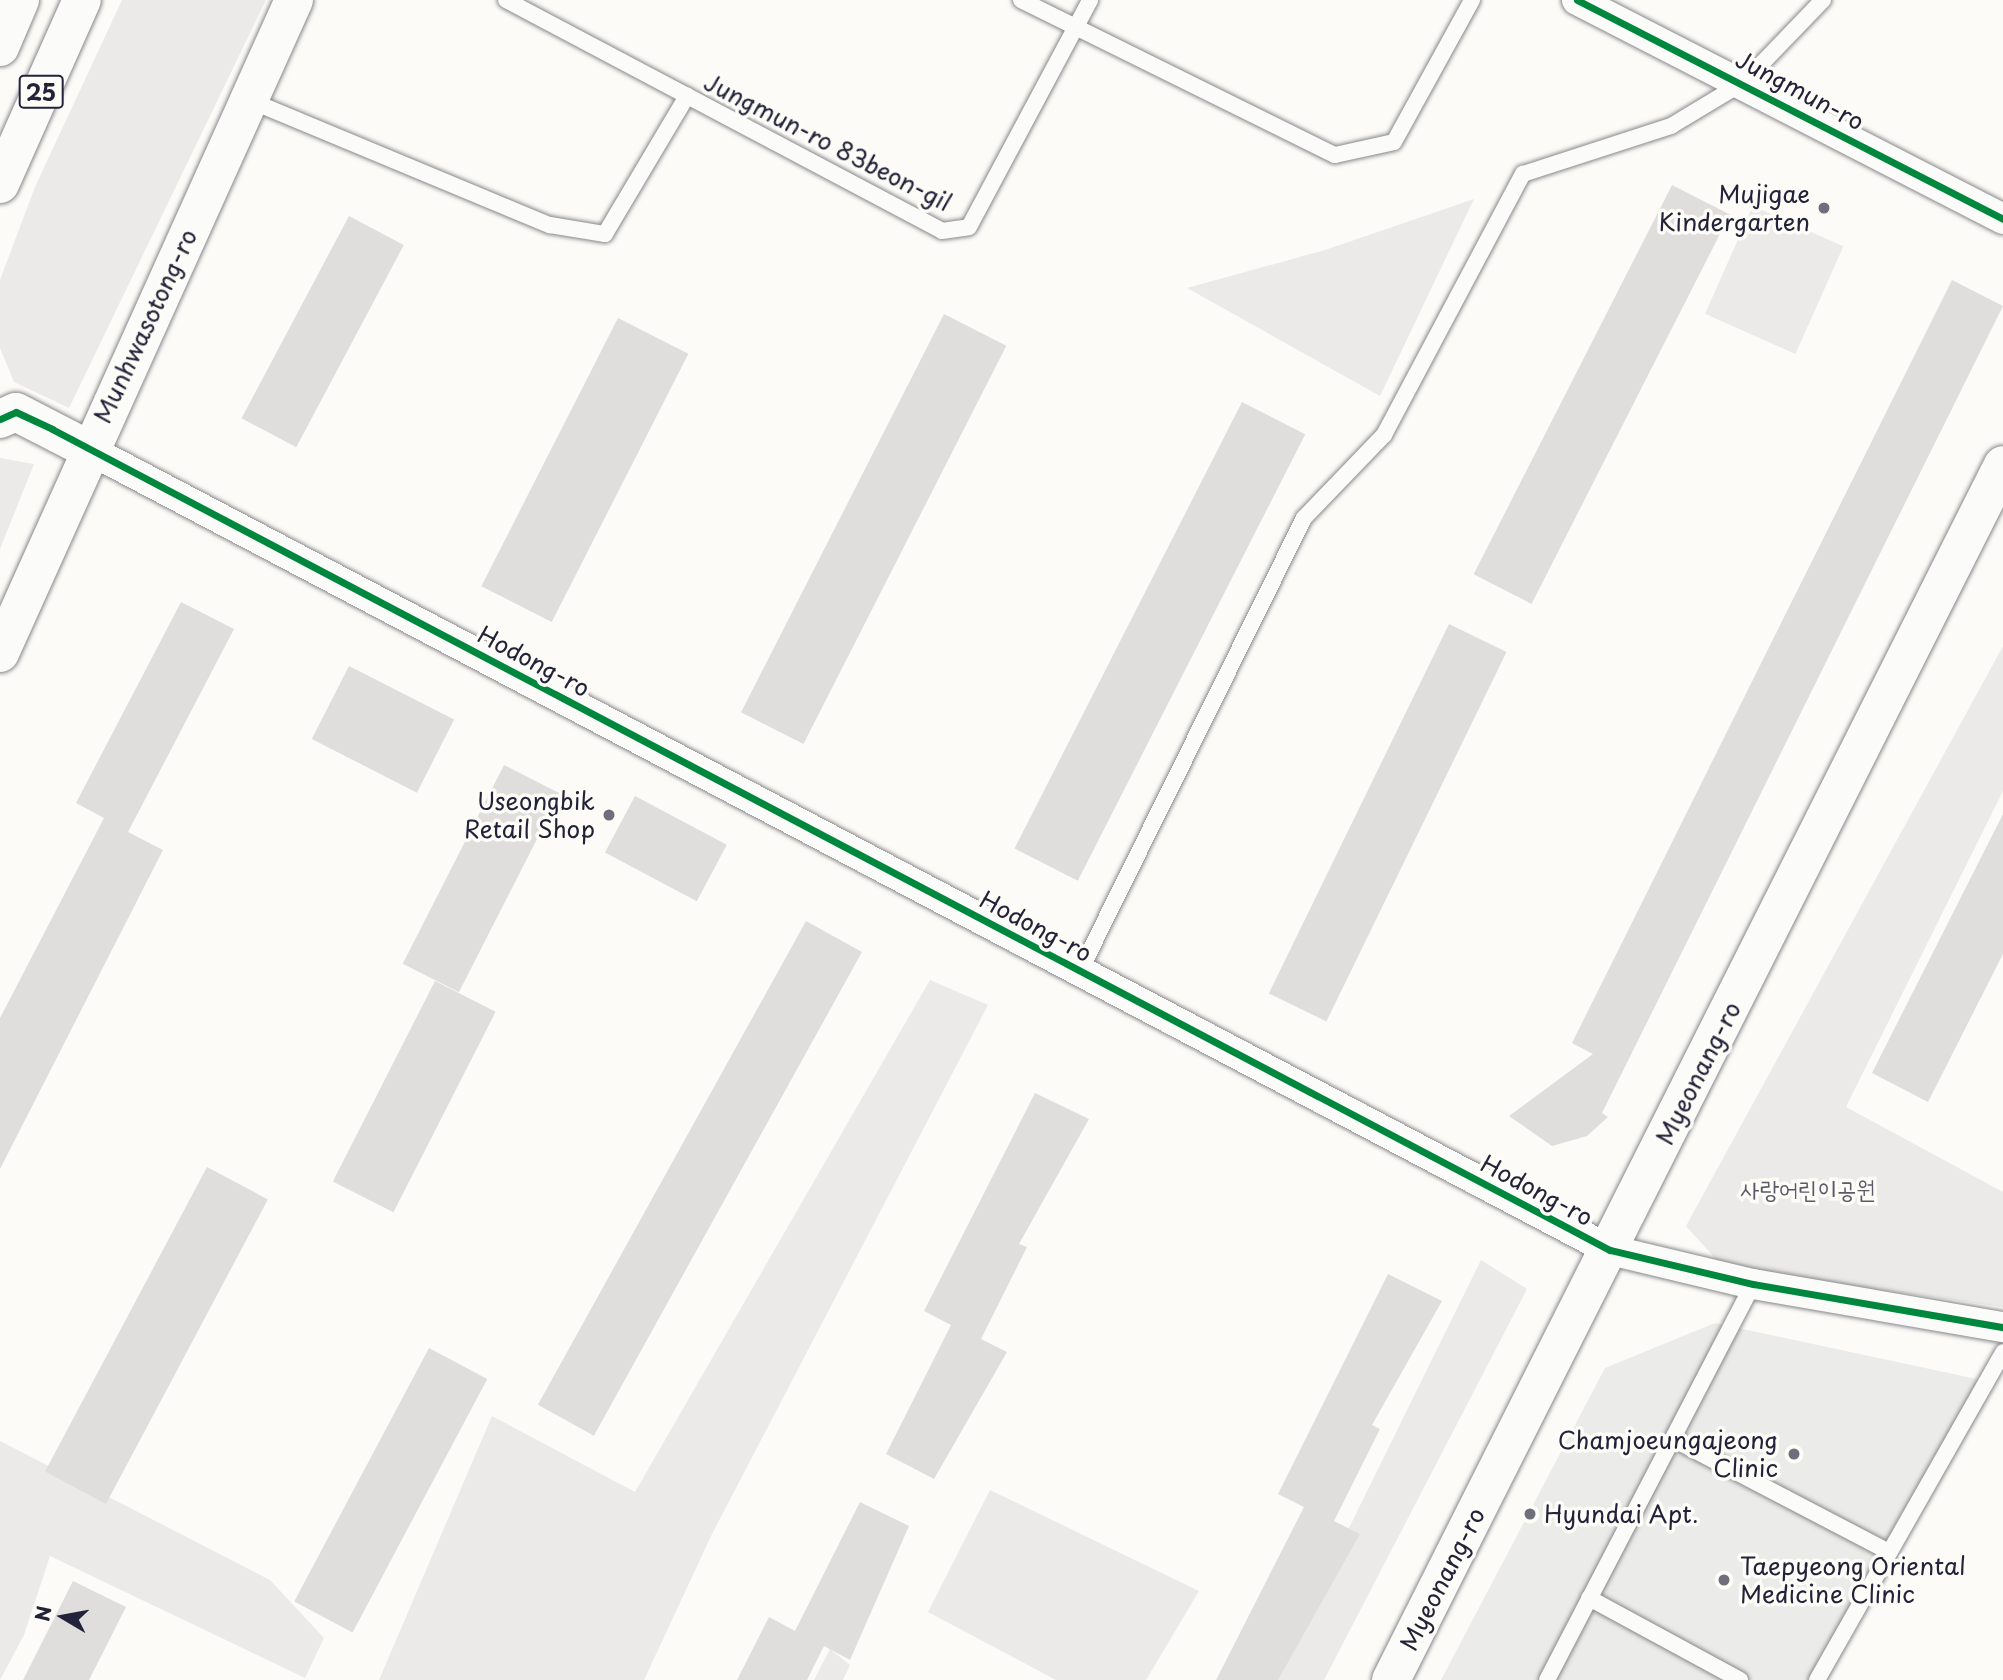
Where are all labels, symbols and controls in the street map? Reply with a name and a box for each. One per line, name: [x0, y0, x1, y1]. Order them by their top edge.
street label: Jungmun-ro: [1731, 44, 1869, 136]
street label: Jungmun-ro 83beon-gil: [699, 67, 957, 217]
road number: 25: [18, 72, 64, 111]
place label: Mujigae Kindergarten: [1658, 180, 1810, 236]
marker: Mujigae Kindergarten: [1816, 200, 1832, 216]
street label: Munhwasotong-ro: [87, 224, 203, 428]
street label: Hodong-ro: [473, 620, 595, 702]
place label: Useongbik Retail Shop: [464, 787, 595, 843]
marker: Useongbik Retail Shop: [601, 807, 617, 823]
street label: Hodong-ro: [975, 885, 1097, 967]
street label: Myeonang-ro: [1650, 997, 1746, 1149]
street label: Hodong-ro: [1476, 1149, 1598, 1231]
park label: 사랑어린이공원: [1740, 1175, 1876, 1203]
place label: Chamjoeungajeong Clinic: [1558, 1426, 1778, 1482]
marker: Chamjoeungajeong Clinic: [1784, 1444, 1804, 1464]
place label: Hyundai Apt.: [1544, 1500, 1699, 1528]
street label: Myeonang-ro: [1394, 1503, 1490, 1655]
marker: Hyundai Apt.: [1522, 1506, 1538, 1522]
place label: Taepyeong Oriental Medicine Clinic: [1740, 1552, 1967, 1608]
marker: Taepyeong Oriental Medicine Clinic: [1714, 1570, 1734, 1590]
north arrow: [28, 1582, 98, 1652]
text: N: [27, 1604, 57, 1623]

